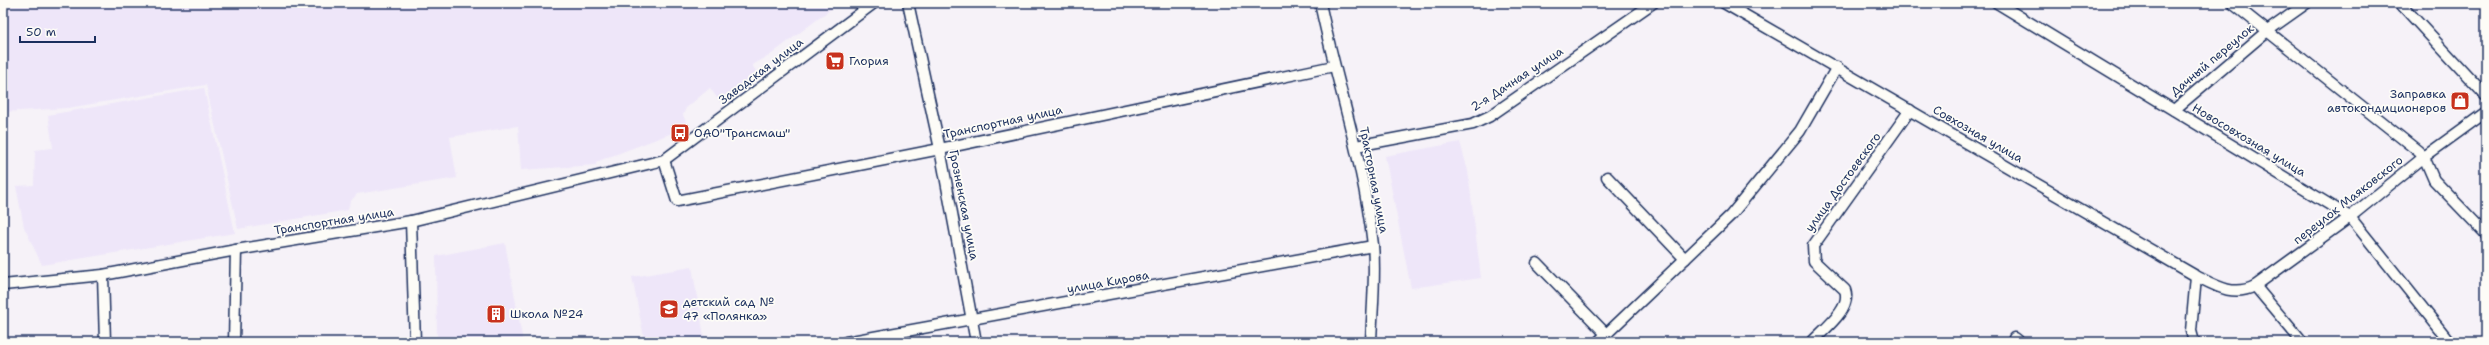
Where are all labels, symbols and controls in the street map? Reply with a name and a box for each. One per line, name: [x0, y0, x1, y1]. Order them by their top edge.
scale bar: [20, 18, 95, 44]
street label: Дачный переулок: [2167, 20, 2258, 100]
text: 50 m: [26, 24, 56, 40]
street label: Заводская улица: [716, 34, 807, 108]
street label: 2-я Дачная улица: [1468, 43, 1567, 115]
supermarket icon: Глория: [824, 50, 846, 72]
place label: Глория: [849, 53, 889, 69]
place label: Заправка автокондиционеров: [2327, 86, 2447, 116]
shop icon: Заправка автокондиционеров: [2449, 90, 2471, 112]
street label: Новосовхозная улица: [2189, 100, 2309, 181]
street label: Транспортная улица: [942, 101, 1064, 142]
street label: Совхозная улица: [1930, 102, 2026, 167]
bus stop icon: ОАО"Трансмаш": [669, 122, 691, 144]
place label: ОАО"Трансмаш": [694, 125, 790, 141]
street label: Тракторная улица: [1356, 125, 1392, 235]
street label: улица Достоевского: [1801, 129, 1885, 235]
street label: Грозненская улица: [945, 148, 983, 262]
street label: переулок Маяковского: [2290, 152, 2406, 248]
street label: Транспортная улица: [273, 204, 396, 238]
street label: улица Кирова: [1066, 267, 1151, 297]
place label: детский сад № 47 «Полянка»: [683, 294, 775, 324]
school or university icon: детский сад № 47 «Полянка»: [658, 298, 680, 320]
building icon: Школа №24: [485, 303, 507, 325]
place label: Школа №24: [510, 306, 584, 322]

